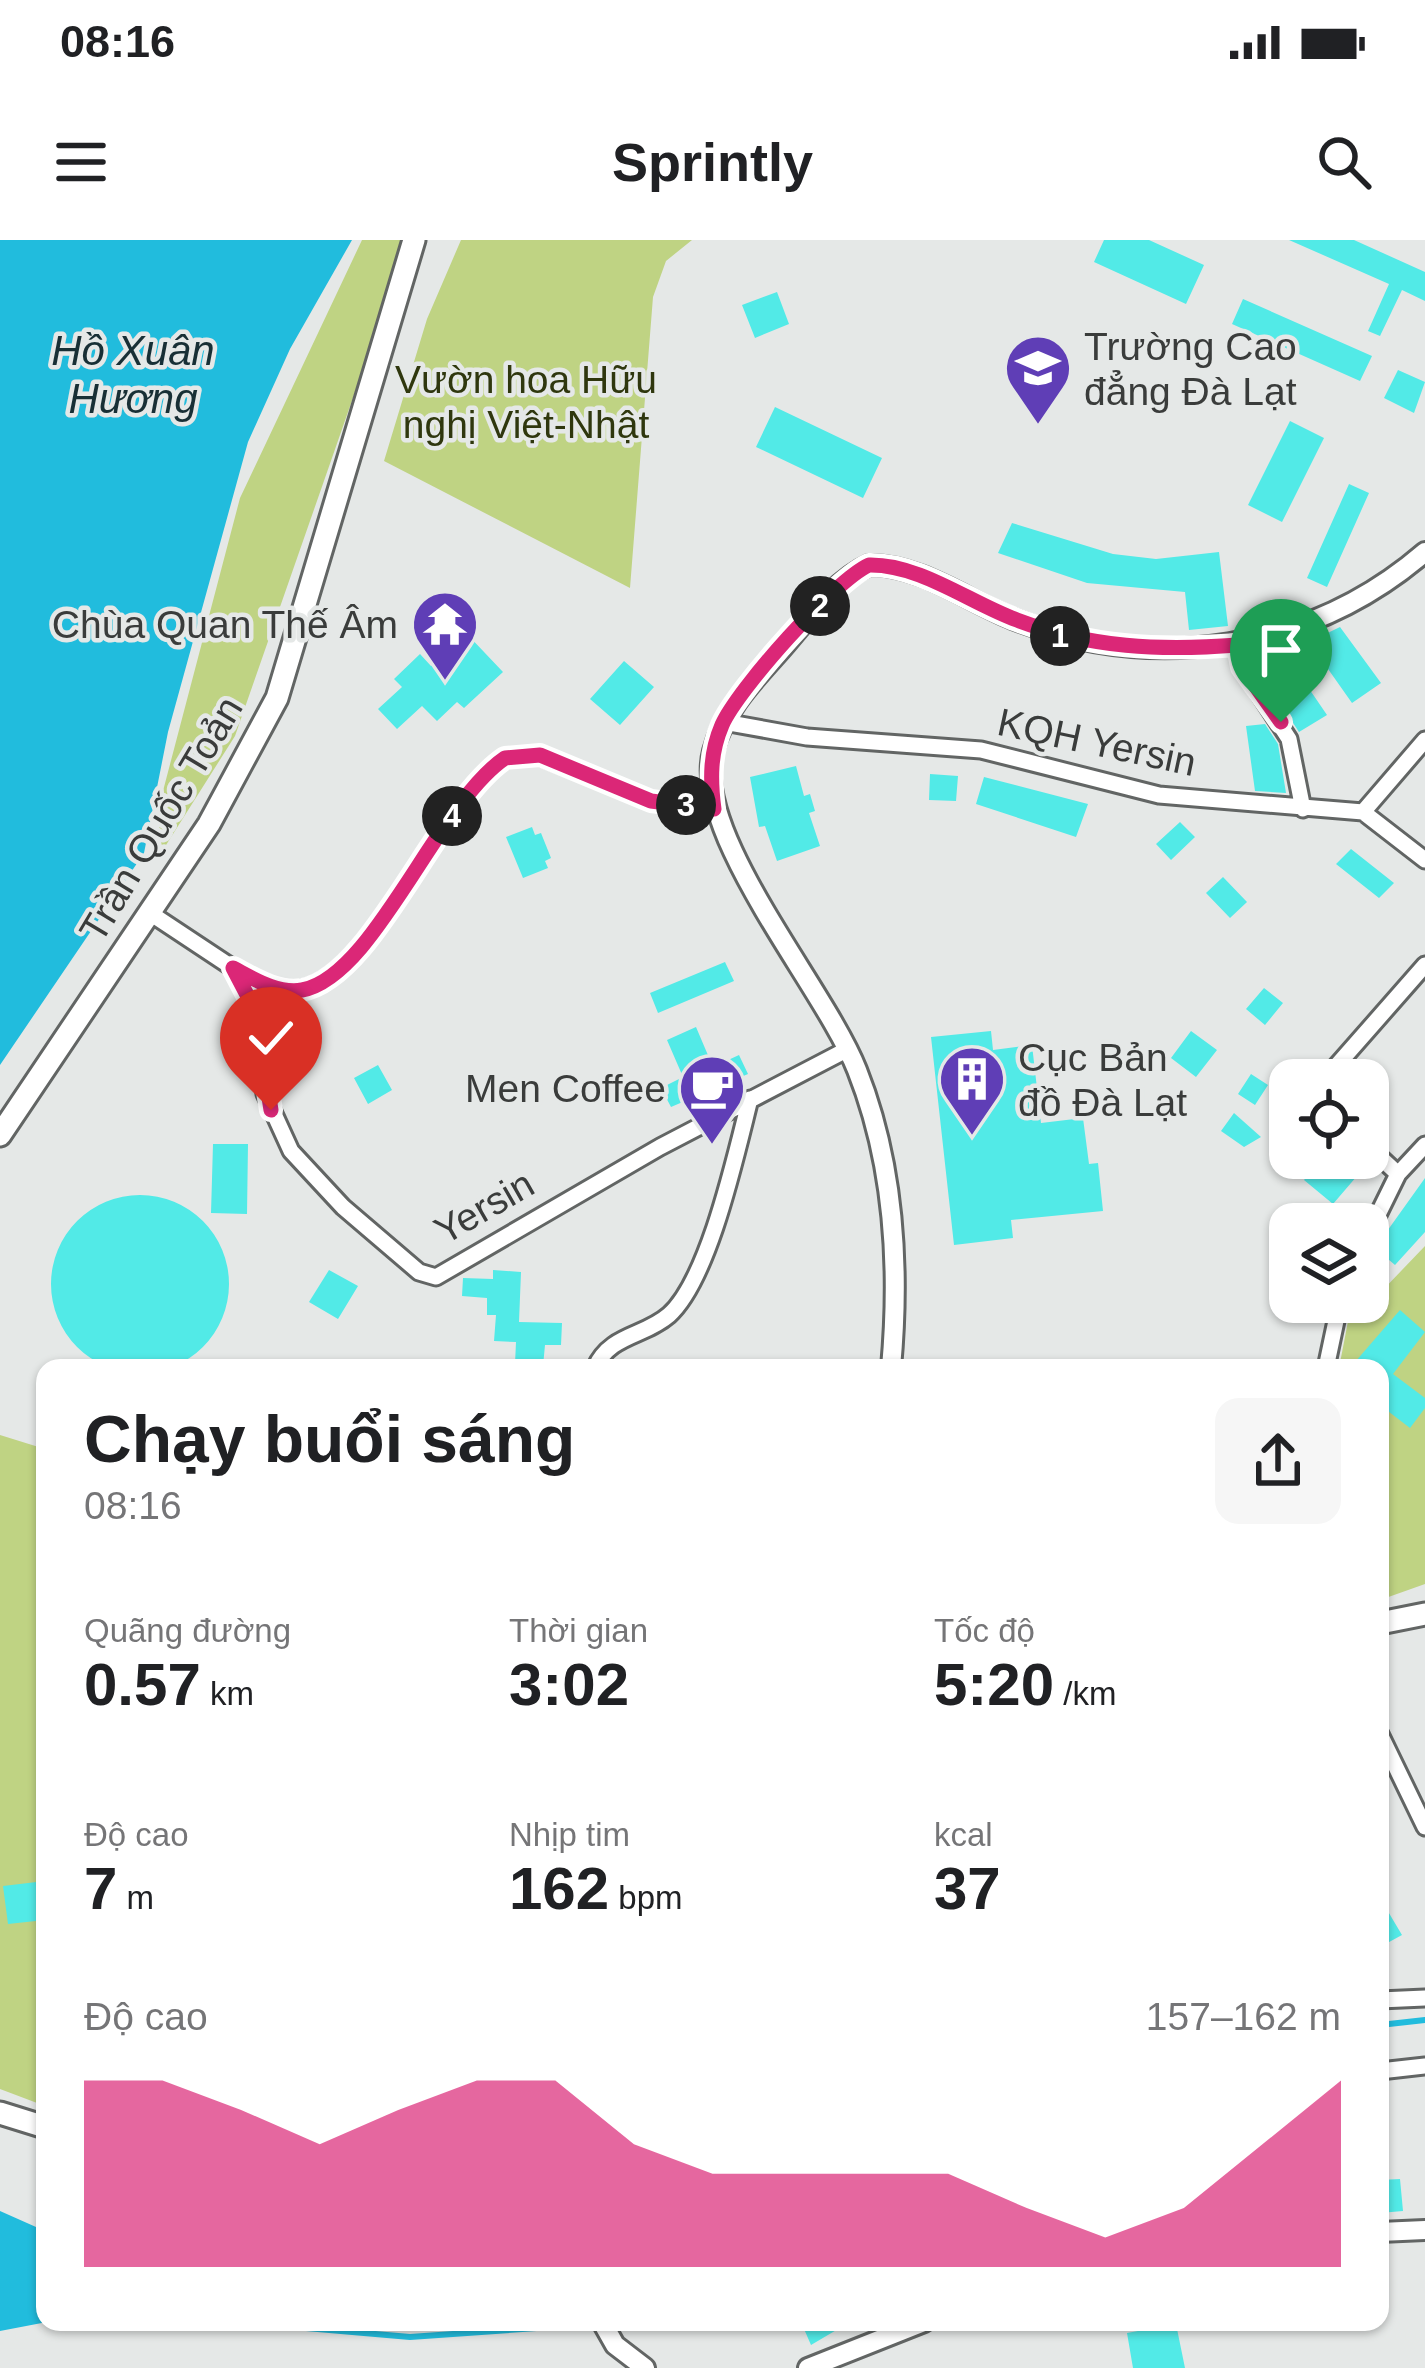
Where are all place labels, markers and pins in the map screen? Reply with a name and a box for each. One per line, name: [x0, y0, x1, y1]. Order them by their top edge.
place label: Trường Cao đẳng Đà Lạt: [1084, 325, 1297, 413]
school or university icon: Trường Cao đẳng Đà Lạt: [1003, 333, 1073, 427]
pin: 2: [790, 576, 850, 636]
temple icon: Chùa Quan Thế Âm: [410, 589, 480, 683]
pin: [1230, 599, 1332, 722]
place label: Chùa Quan Thế Âm: [52, 603, 398, 646]
pin: 1: [1030, 606, 1090, 666]
pin: 3: [656, 775, 716, 835]
pin: 4: [422, 786, 482, 846]
pin: [220, 987, 322, 1110]
place label: Cục Bản đồ Đà Lạt: [1018, 1036, 1187, 1124]
building icon: Cục Bản đồ Đà Lạt: [937, 1044, 1007, 1138]
cafe icon: Men Coffee: [677, 1053, 747, 1147]
place label: Men Coffee: [465, 1067, 666, 1110]

